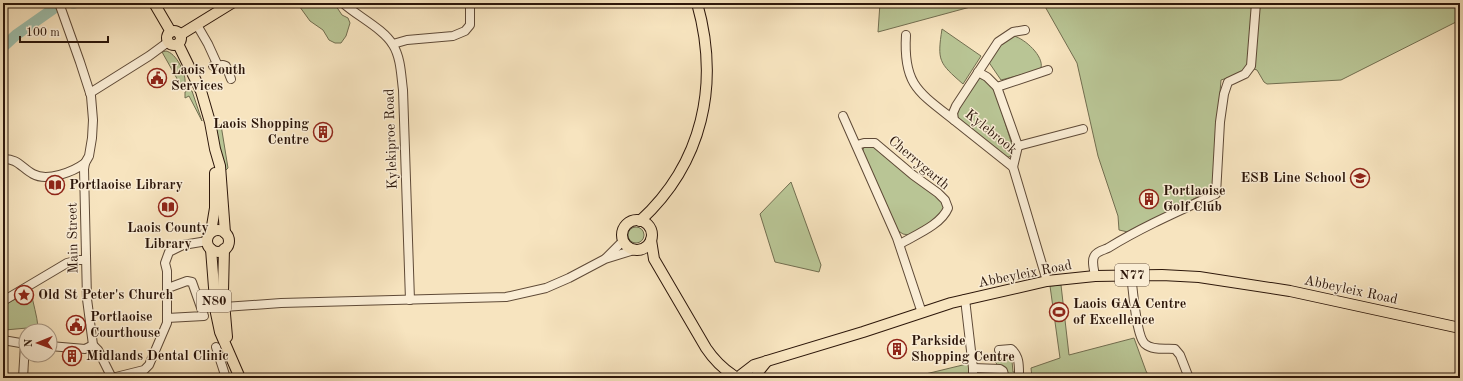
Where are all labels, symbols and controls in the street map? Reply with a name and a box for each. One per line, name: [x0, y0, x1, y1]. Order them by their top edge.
scale bar: [20, 18, 108, 44]
text: 100 m: [26, 27, 60, 39]
place label: Laois Youth Services: [171, 63, 246, 93]
public building icon: Laois Youth Services: [146, 67, 168, 89]
street label: Kylekiproe Road: [382, 88, 400, 190]
street label: Kylebrook: [962, 107, 1020, 157]
place label: Laois Shopping Centre: [213, 117, 309, 147]
building icon: Laois Shopping Centre: [312, 121, 334, 143]
street label: Cherrygarth: [886, 134, 953, 193]
school or university icon: ESB Line School: [1349, 167, 1371, 189]
place label: ESB Line School: [1240, 171, 1346, 185]
library icon: Portlaoise Library: [44, 174, 66, 196]
place label: Portlaoise Library: [69, 178, 183, 192]
place label: Portlaoise Golf Club: [1163, 184, 1226, 214]
building icon: Portlaoise Golf Club: [1138, 188, 1160, 210]
library icon: Laois County Library: [157, 196, 179, 218]
street label: Main Street: [65, 202, 81, 274]
place label: Laois County Library: [127, 221, 209, 251]
street label: Abbeyleix Road: [977, 258, 1073, 290]
road number: N77: [1115, 264, 1149, 286]
street label: Abbeyleix Road: [1303, 273, 1399, 307]
place icon: Old St Peter's Church: [13, 284, 35, 306]
place label: Old St Peter's Church: [38, 288, 174, 302]
road number: N80: [197, 290, 231, 312]
place label: Laois GAA Centre of Excellence: [1073, 297, 1186, 327]
sports icon: Laois GAA Centre of Excellence: [1048, 301, 1070, 323]
place label: Portlaoise Courthouse: [90, 310, 160, 340]
public building icon: Portlaoise Courthouse: [65, 314, 87, 336]
north arrow: [18, 323, 58, 363]
place label: Parkside Shopping Centre: [911, 334, 1015, 364]
text: N: [24, 338, 35, 347]
building icon: Parkside Shopping Centre: [886, 338, 908, 360]
building icon: Midlands Dental Clinic: [61, 345, 83, 367]
place label: Midlands Dental Clinic: [86, 349, 229, 363]

